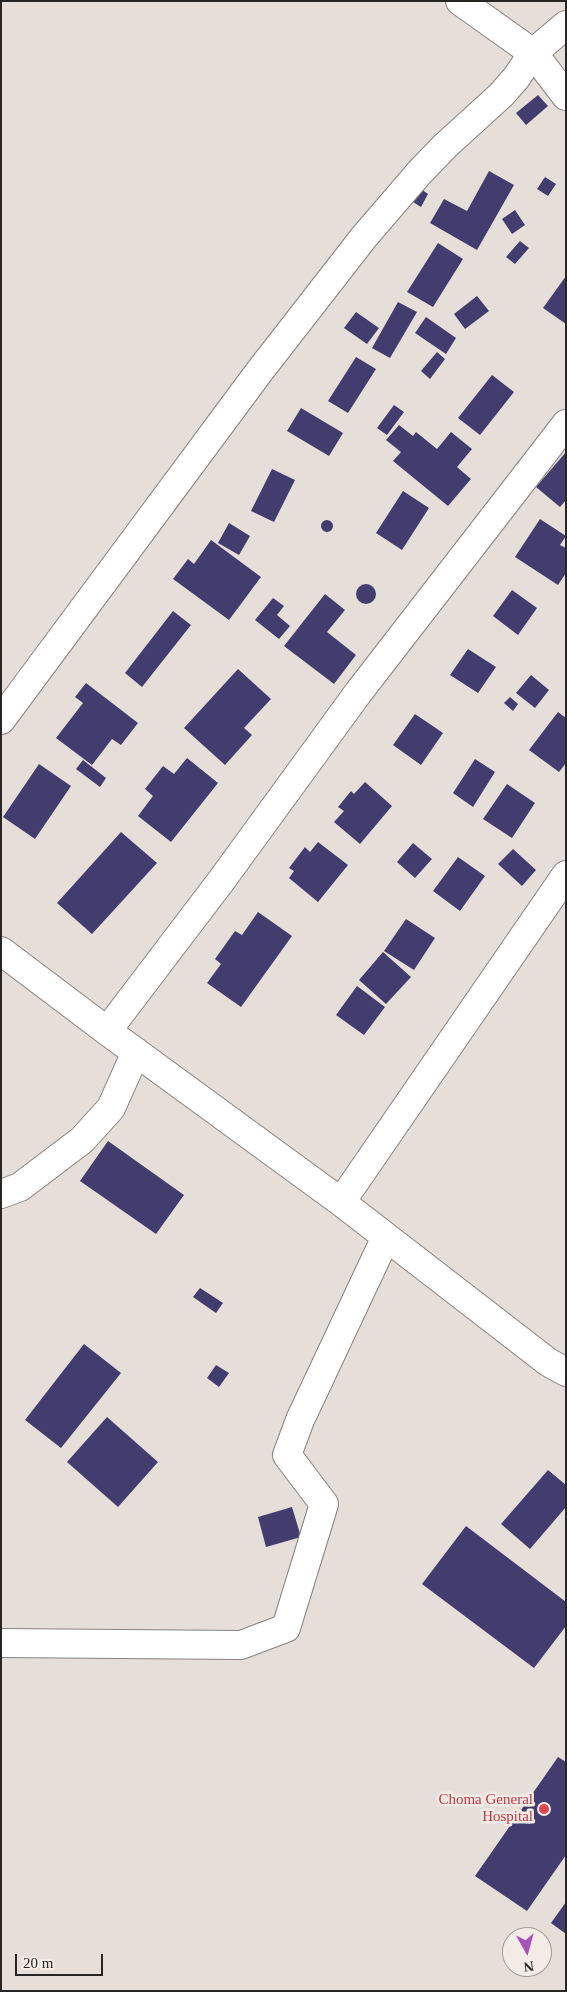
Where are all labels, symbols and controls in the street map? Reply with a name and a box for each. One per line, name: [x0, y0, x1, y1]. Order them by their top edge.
place label: Choma General Hospital: [438, 1791, 533, 1826]
marker: Choma General Hospital: [537, 1802, 551, 1816]
north arrow: [502, 1927, 552, 1977]
scale bar: [18, 1944, 105, 1976]
text: 20 m: [23, 1955, 53, 1971]
text: N: [523, 1958, 535, 1974]

